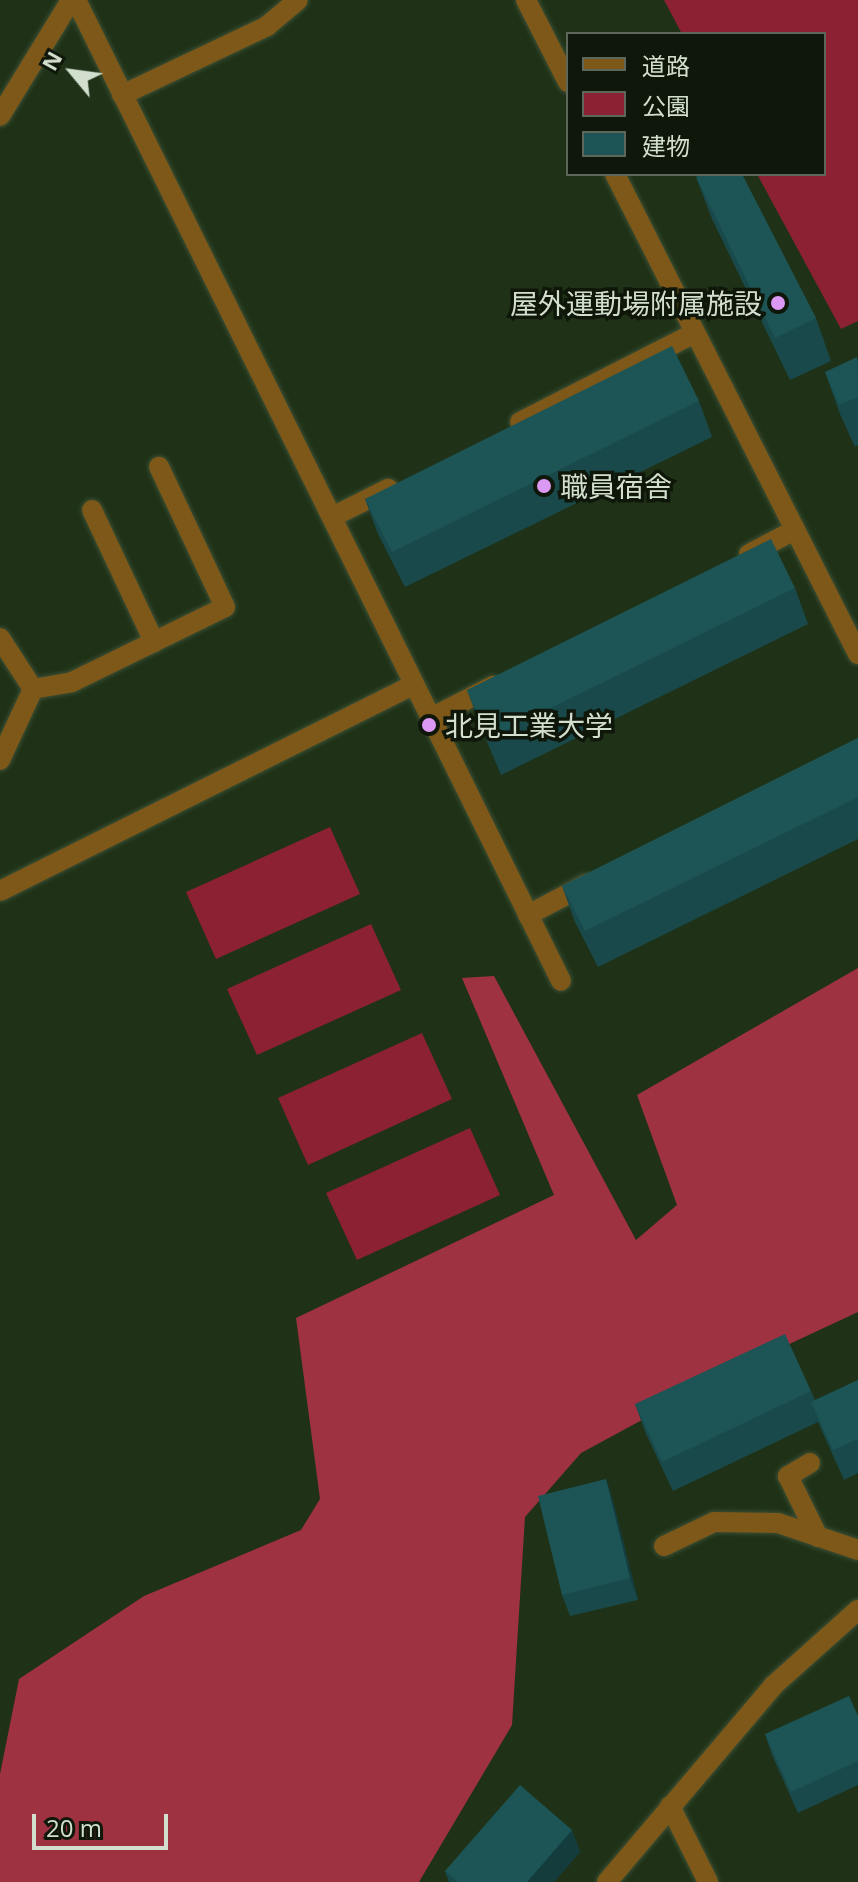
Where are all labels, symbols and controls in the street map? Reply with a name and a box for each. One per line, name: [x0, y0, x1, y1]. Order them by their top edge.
north arrow: [32, 32, 112, 112]
legend: [566, 32, 826, 176]
text: N: [34, 45, 68, 75]
text: 道路: [642, 49, 690, 82]
text: 公園: [642, 89, 690, 122]
text: 建物: [642, 129, 690, 162]
place label: 屋外運動場附属施設: [510, 286, 762, 320]
marker: 屋外運動場附属施設: [769, 294, 787, 312]
place label: 職員宿舎: [560, 469, 672, 503]
marker: 職員宿舎: [535, 477, 553, 495]
place label: 北見工業大学: [445, 708, 613, 742]
marker: 北見工業大学: [420, 716, 438, 734]
scale bar: [36, 1798, 172, 1848]
text: 20 m: [46, 1811, 102, 1844]

